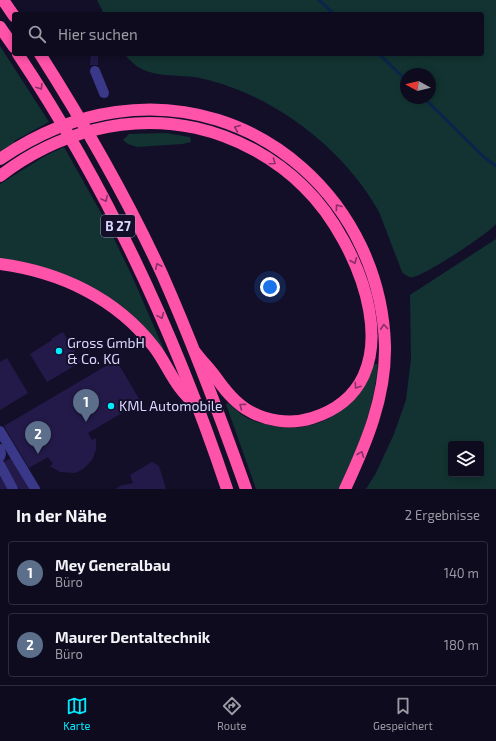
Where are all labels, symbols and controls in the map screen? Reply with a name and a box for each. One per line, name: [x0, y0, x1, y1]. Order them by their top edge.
search box: [12, 12, 484, 56]
icon: search: [26, 23, 48, 45]
text: Hier suchen: [58, 25, 138, 43]
north arrow: [400, 68, 436, 104]
one-way arrow: [35, 83, 42, 90]
one-way arrow: [234, 124, 241, 132]
one-way arrow: [269, 157, 276, 164]
one-way arrow: [100, 195, 107, 202]
one-way arrow: [335, 204, 343, 211]
road number: B 27: [101, 215, 135, 237]
one-way arrow: [350, 258, 358, 265]
one-way arrow: [155, 263, 163, 270]
your location: [260, 277, 280, 297]
one-way arrow: [156, 312, 164, 320]
one-way arrow: [379, 324, 388, 330]
place label: Gross GmbH & Co. KG: [67, 334, 145, 367]
marker: Gross GmbH & Co. KG: [54, 346, 64, 356]
one-way arrow: [355, 381, 362, 388]
pin: 1: [73, 389, 99, 422]
place label: KML Automobile: [119, 397, 223, 414]
marker: KML Automobile: [106, 401, 116, 411]
one-way arrow: [239, 403, 246, 411]
pin: 2: [25, 421, 51, 454]
map controls: [448, 441, 484, 477]
button: layers: [448, 441, 484, 477]
one-way arrow: [356, 450, 364, 457]
text: In der Nähe: [16, 505, 107, 525]
text: 2 Ergebnisse: [405, 507, 480, 523]
text: Mey Generalbau: [55, 556, 170, 574]
text: 1: [27, 565, 33, 581]
text: 140 m: [444, 565, 479, 581]
text: Büro: [55, 574, 83, 590]
text: Maurer Dentaltechnik: [55, 628, 210, 646]
text: 2: [26, 637, 34, 653]
text: 180 m: [444, 637, 479, 653]
text: Büro: [55, 646, 83, 662]
tab: Karte: [63, 695, 90, 732]
tab: Route: [217, 695, 246, 732]
tab: Gespeichert: [373, 695, 433, 732]

